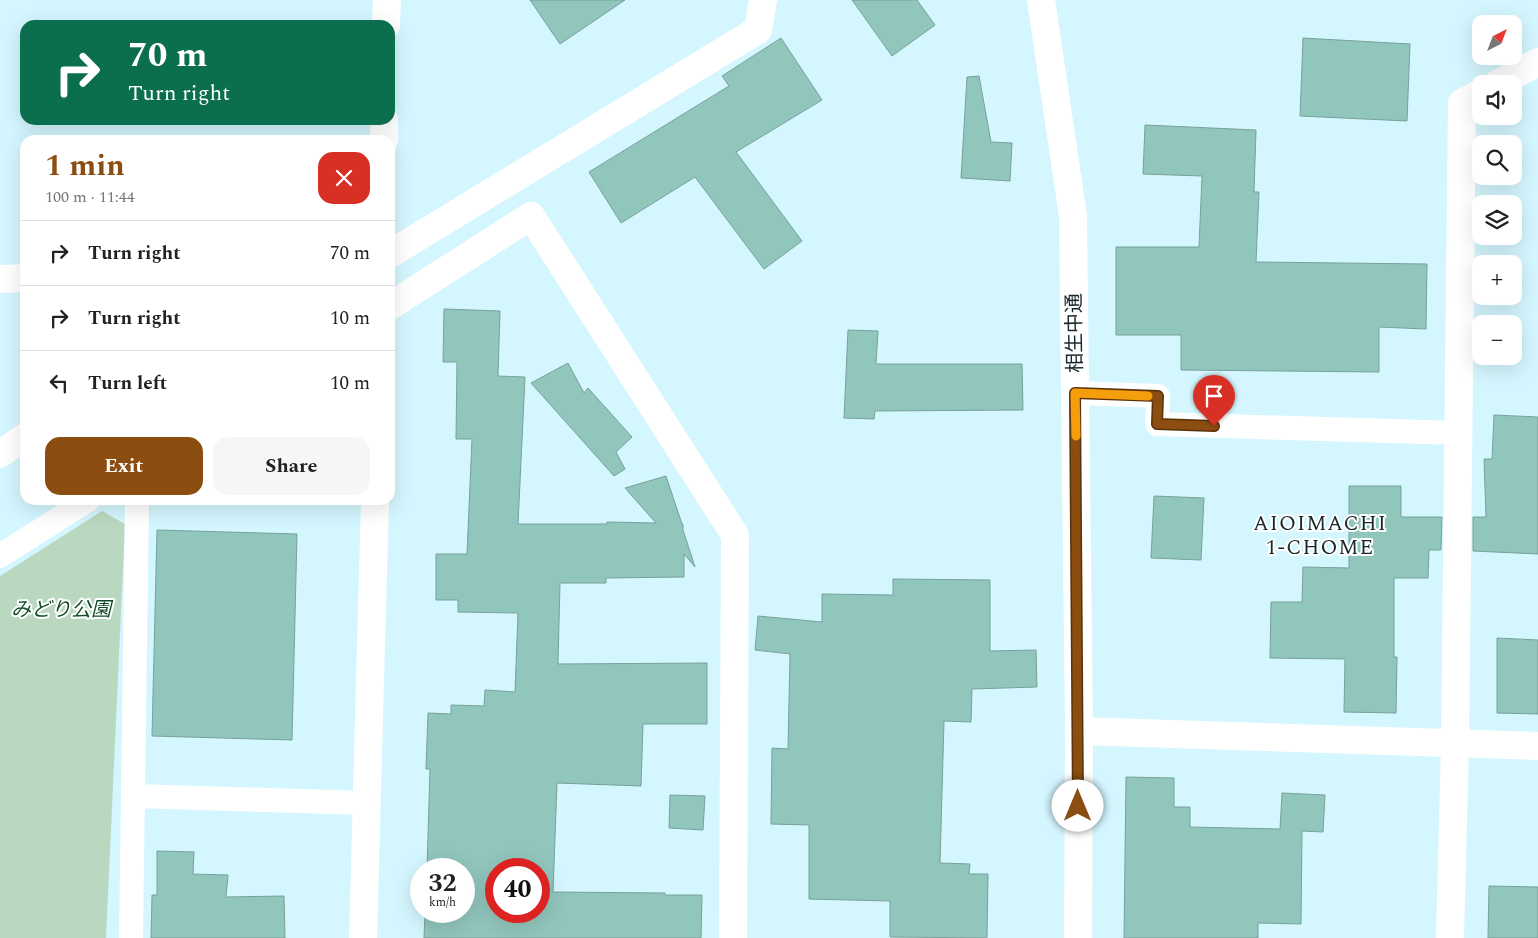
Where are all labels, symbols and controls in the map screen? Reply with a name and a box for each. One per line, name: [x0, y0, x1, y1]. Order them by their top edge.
north arrow: [1472, 15, 1522, 65]
map controls: [1472, 15, 1522, 365]
text: 70 m: [128, 29, 208, 82]
icon: right: [45, 40, 110, 105]
button: sound: [1472, 75, 1522, 125]
text: Turn right: [128, 77, 230, 110]
button: search: [1472, 135, 1522, 185]
text: 1 min: [45, 143, 125, 189]
button: close: [318, 152, 370, 204]
text: 100 m · 11:44: [45, 185, 135, 209]
button: layers: [1472, 195, 1522, 245]
icon: right: [45, 239, 73, 267]
text: Turn right: [88, 239, 181, 268]
text: 70 m: [330, 239, 370, 268]
button: +: [1472, 255, 1522, 305]
street label: 相生中通: [1059, 293, 1091, 373]
icon: right: [45, 304, 73, 332]
text: Turn right: [88, 304, 181, 333]
text: 10 m: [330, 304, 370, 333]
button: −: [1472, 315, 1522, 365]
icon: left: [45, 369, 73, 397]
text: Turn left: [88, 369, 167, 398]
text: 10 m: [330, 369, 370, 398]
pin: [1193, 375, 1235, 426]
icon: arrive: [1200, 382, 1228, 410]
button: Exit: [45, 437, 203, 495]
button: Share: [213, 437, 370, 495]
district label: AIOIMACHI 1-CHOME: [1253, 508, 1387, 564]
park label: みどり公園: [11, 595, 114, 625]
position arrow: [1051, 779, 1103, 831]
speed limit sign: 40: [485, 858, 550, 923]
text: 32: [428, 865, 457, 903]
text: km/h: [429, 893, 456, 912]

